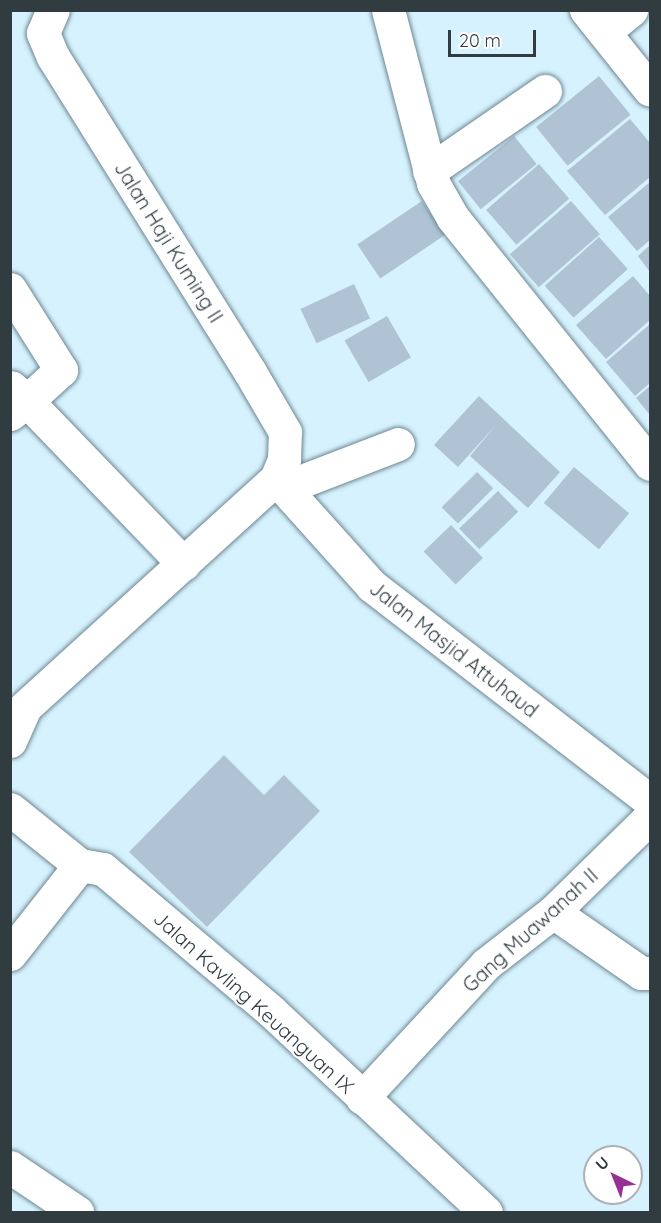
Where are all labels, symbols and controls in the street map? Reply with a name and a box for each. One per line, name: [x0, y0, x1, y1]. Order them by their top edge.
scale bar: [451, 18, 540, 56]
text: 20 m: [459, 29, 501, 52]
street label: Jalan Haji Kuming II: [110, 157, 228, 327]
street label: Jalan Masjid Attuhaud: [365, 576, 543, 722]
street label: Gang Muawanah II: [458, 863, 602, 997]
street label: Jalan Kavling Keuanguan IX: [149, 906, 359, 1098]
north arrow: [583, 1145, 643, 1205]
text: U: [591, 1152, 613, 1174]

